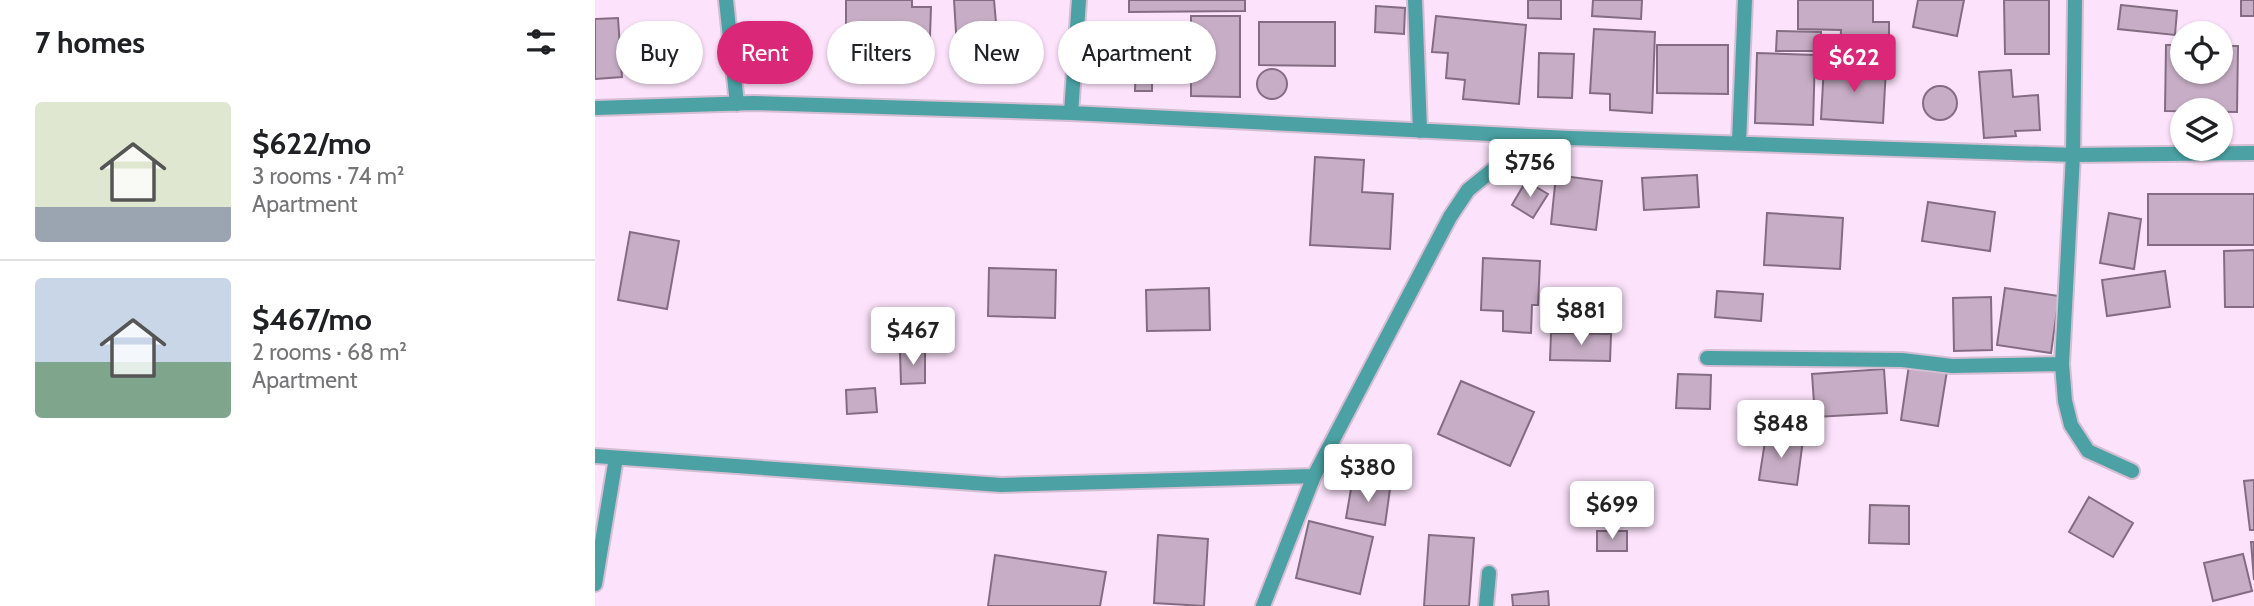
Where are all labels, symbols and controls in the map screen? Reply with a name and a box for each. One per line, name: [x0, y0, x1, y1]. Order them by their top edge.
chip: Buy: [616, 21, 703, 84]
chip: Rent: [717, 21, 813, 84]
chip: Filters: [827, 21, 935, 84]
chip: New: [949, 21, 1044, 84]
chip: Apartment: [1058, 21, 1216, 84]
map controls: [2170, 21, 2233, 161]
button: locate: [2170, 21, 2233, 84]
icon: filters: [522, 23, 560, 61]
text: 7 homes: [35, 24, 145, 61]
pin: $622: [1813, 34, 1895, 94]
text: $622: [1829, 43, 1879, 71]
button: layers: [2170, 98, 2233, 161]
text: $622/mo: [252, 125, 371, 162]
icon: home: [91, 130, 175, 214]
pin: $756: [1489, 140, 1571, 199]
text: $756: [1505, 148, 1555, 176]
text: 3 rooms · 74 m²: [252, 162, 404, 190]
text: Apartment: [252, 190, 357, 218]
pin: $881: [1540, 288, 1622, 347]
text: $881: [1556, 296, 1606, 324]
text: $467/mo: [252, 301, 372, 338]
icon: home: [91, 306, 175, 390]
pin: $467: [872, 308, 954, 367]
text: $467: [887, 316, 939, 344]
text: 2 rooms · 68 m²: [252, 338, 407, 366]
text: Apartment: [252, 366, 357, 394]
pin: $848: [1740, 400, 1822, 460]
text: $848: [1753, 409, 1809, 437]
pin: $380: [1327, 444, 1409, 504]
text: $380: [1340, 453, 1396, 481]
pin: $699: [1571, 482, 1653, 541]
text: $699: [1586, 490, 1638, 518]

